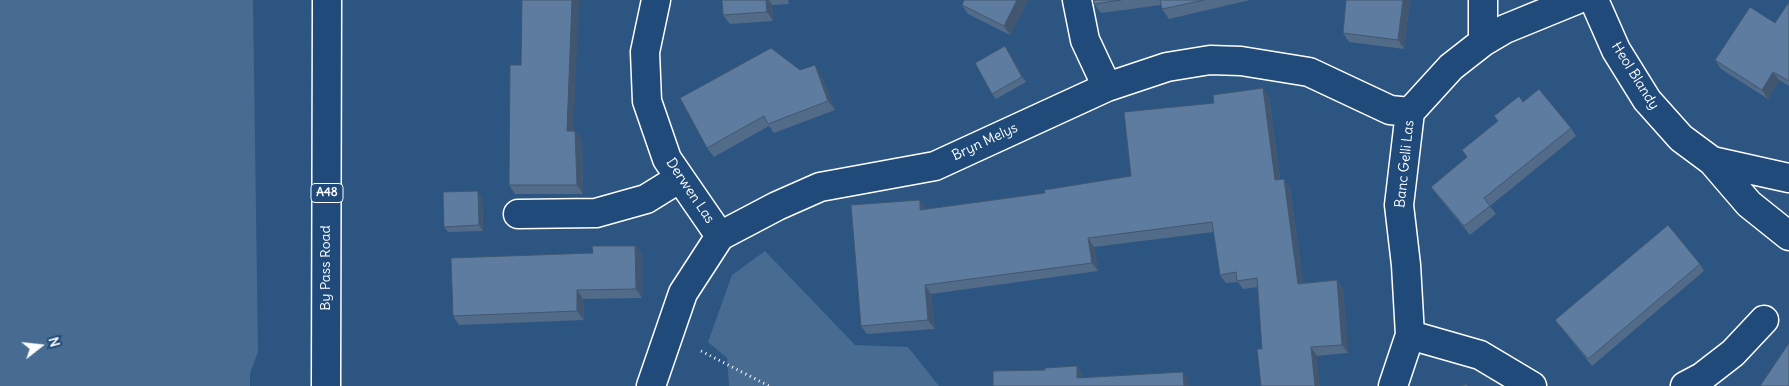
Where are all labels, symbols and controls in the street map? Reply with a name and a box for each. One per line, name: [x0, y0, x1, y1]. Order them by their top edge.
street label: Heol Blandy: [1608, 39, 1662, 113]
street label: Bryn Melys: [949, 119, 1021, 165]
street label: Banc Gelli Las: [1392, 119, 1418, 209]
street label: Derwen Las: [662, 155, 718, 227]
road number: A48: [311, 184, 343, 202]
street label: By Pass Road: [318, 225, 334, 311]
north arrow: [15, 321, 65, 371]
text: N: [44, 335, 64, 349]

